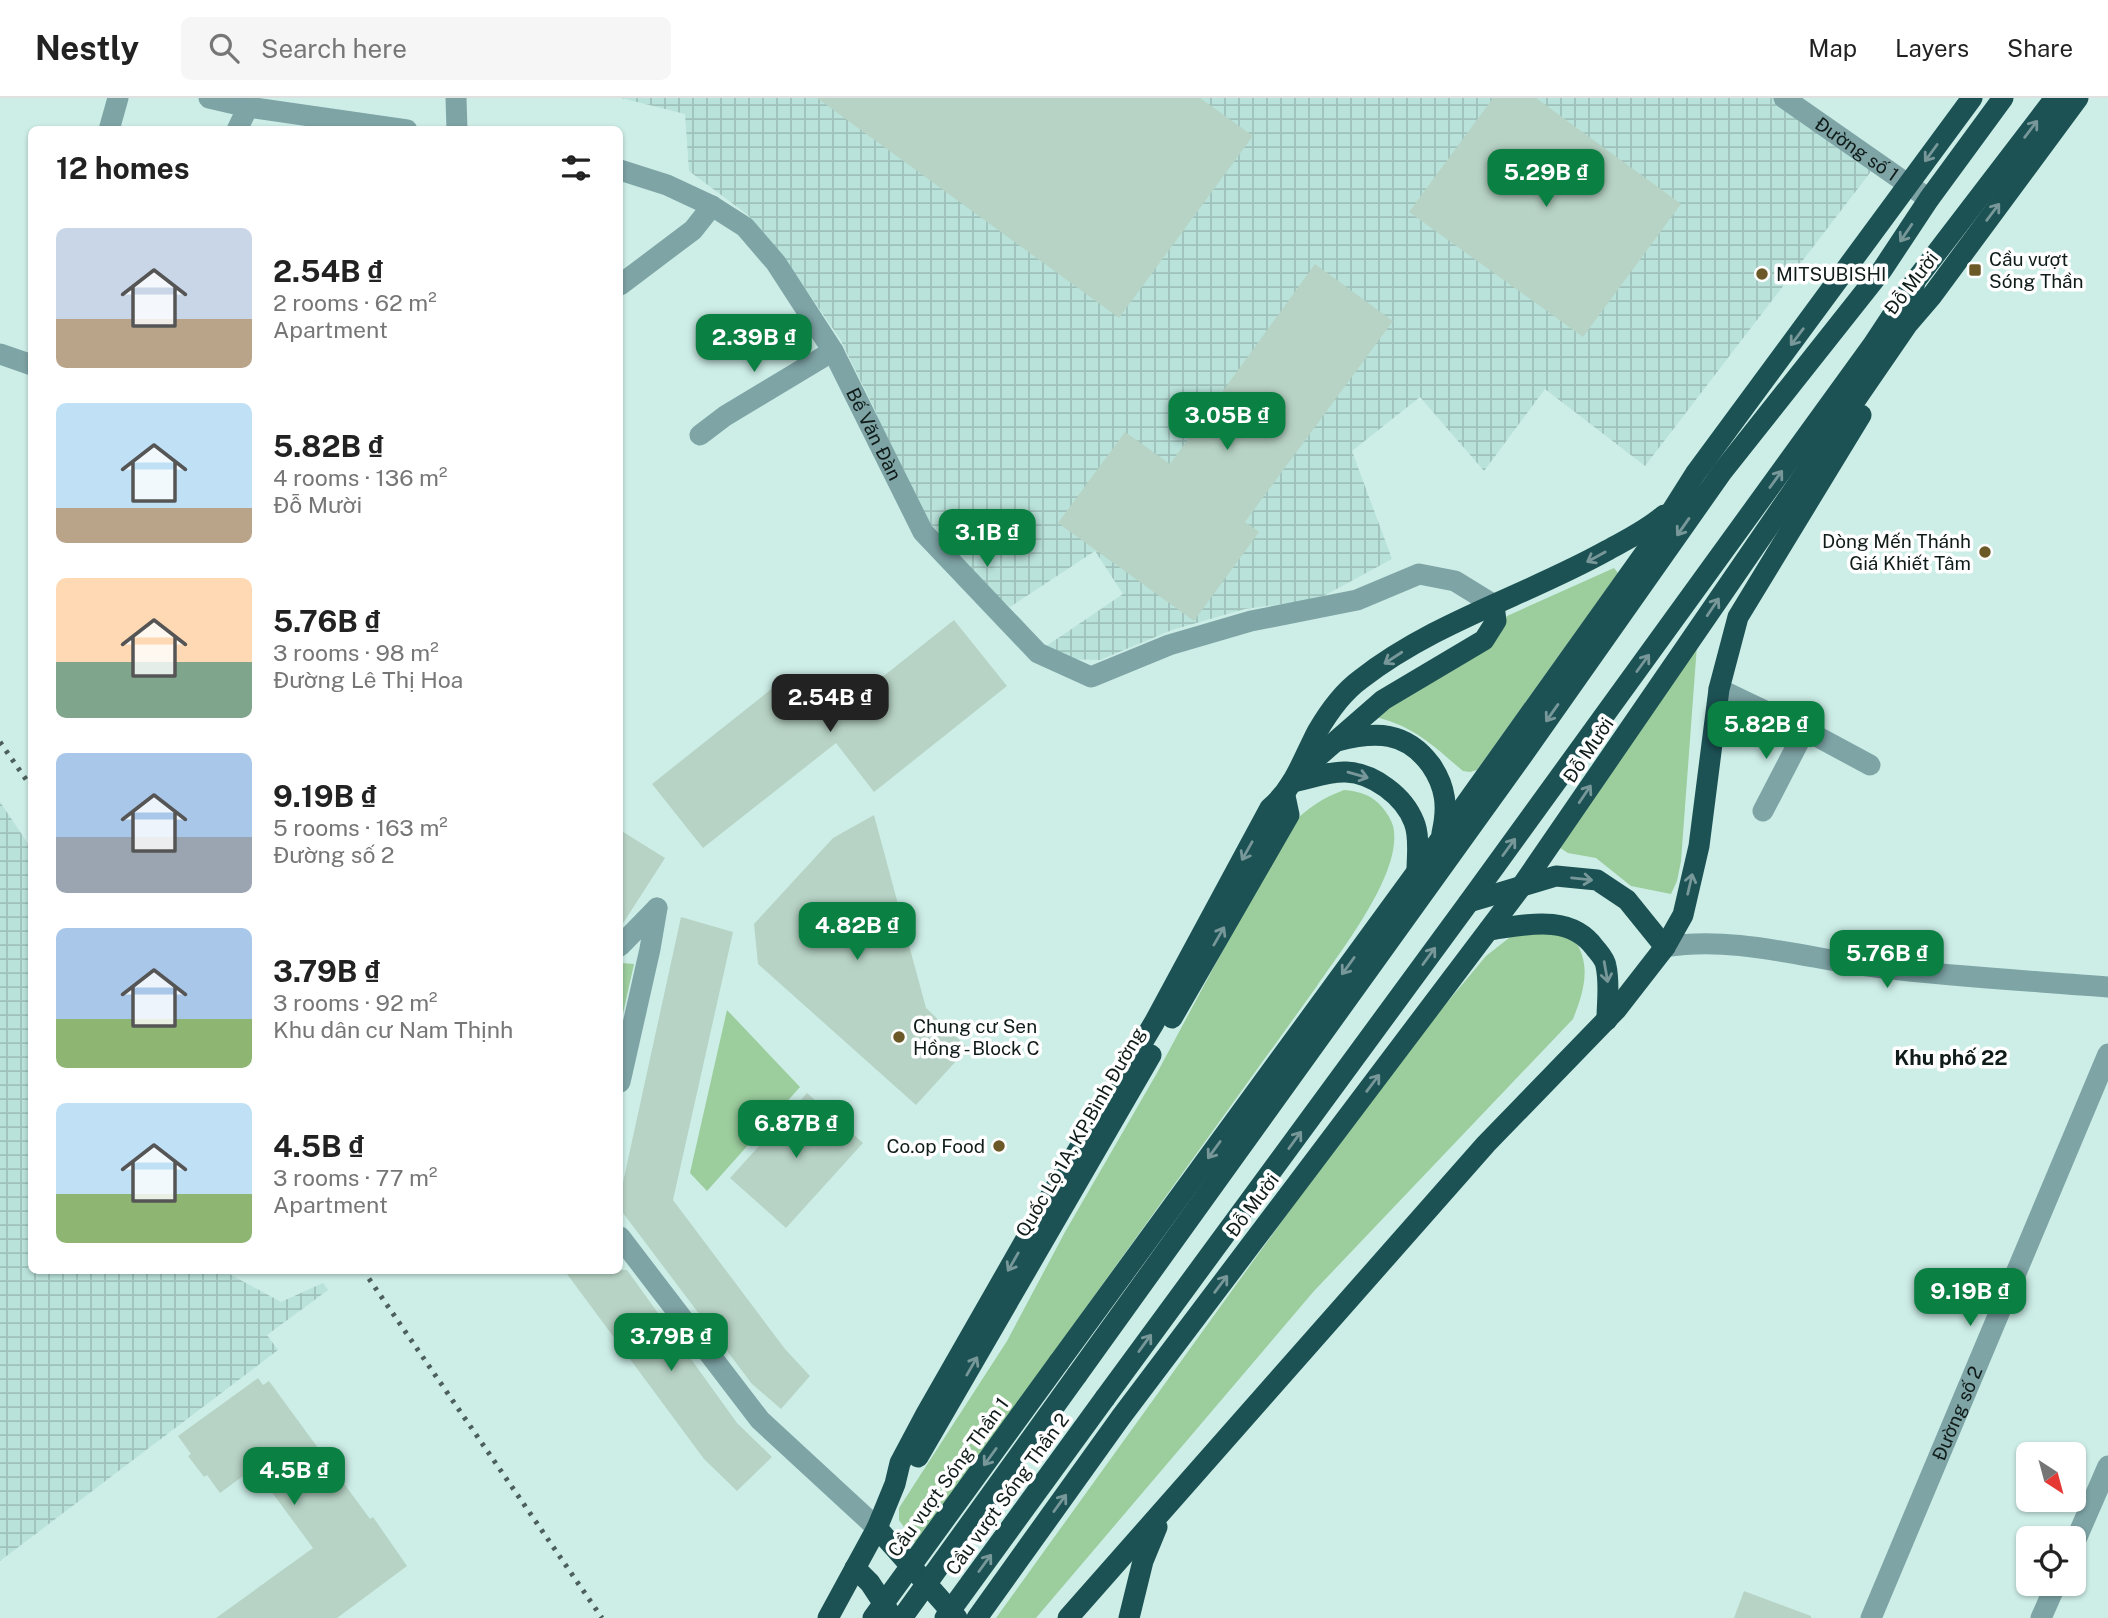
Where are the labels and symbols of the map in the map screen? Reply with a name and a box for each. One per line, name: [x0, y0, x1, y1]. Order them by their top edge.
street label: Đường số 1: [1811, 112, 1903, 186]
one-way arrow: [2023, 120, 2038, 139]
one-way arrow: [1924, 143, 1939, 162]
pin: 5.29B ₫: [1481, 150, 1611, 209]
one-way arrow: [1986, 203, 2000, 222]
one-way arrow: [1899, 223, 1913, 242]
street label: Đỗ Mười: [1880, 247, 1942, 319]
place label: Cầu vượt Sóng Thần: [1989, 248, 2084, 292]
marker: Cầu vượt Sóng Thần: [1967, 262, 1983, 278]
place label: MITSUBISHI: [1776, 263, 1886, 285]
marker: MITSUBISHI: [1754, 266, 1770, 282]
pin: 2.39B ₫: [689, 314, 819, 374]
one-way arrow: [1790, 327, 1805, 346]
street label: Bế Văn Đàn: [842, 384, 906, 484]
pin: 3.05B ₫: [1162, 392, 1292, 452]
one-way arrow: [1768, 469, 1783, 488]
pin: 3.1B ₫: [930, 510, 1044, 569]
one-way arrow: [1676, 517, 1690, 536]
place label: Dòng Mến Thánh Giá Khiết Tâm: [1822, 530, 1971, 574]
marker: Dòng Mến Thánh Giá Khiết Tâm: [1977, 544, 1993, 560]
one-way arrow: [1587, 550, 1607, 564]
one-way arrow: [1706, 597, 1720, 617]
one-way arrow: [1384, 650, 1403, 665]
one-way arrow: [1635, 654, 1650, 673]
pin: 2.54B ₫: [765, 674, 895, 734]
pin: 5.82B ₫: [1701, 702, 1831, 761]
one-way arrow: [1545, 703, 1559, 722]
street label: Đỗ Mười: [1558, 713, 1618, 787]
one-way arrow: [1347, 770, 1369, 783]
one-way arrow: [1578, 785, 1592, 804]
one-way arrow: [1502, 838, 1516, 857]
one-way arrow: [1240, 841, 1254, 861]
one-way arrow: [1571, 872, 1593, 885]
one-way arrow: [1684, 873, 1697, 896]
pin: 4.82B ₫: [792, 902, 922, 962]
one-way arrow: [1213, 926, 1227, 946]
pin: 5.76B ₫: [1822, 930, 1952, 990]
one-way arrow: [1422, 948, 1437, 966]
one-way arrow: [1341, 956, 1355, 975]
one-way arrow: [1600, 960, 1613, 983]
place label: Chung cư Sen Hồng - Block C: [913, 1015, 1039, 1059]
street label: Quốc Lộ 1A, KP.Bình Đường: [1011, 1023, 1149, 1241]
marker: Chung cư Sen Hồng - Block C: [891, 1029, 907, 1045]
district label: Khu phố 22: [1894, 1045, 2008, 1070]
one-way arrow: [1365, 1074, 1380, 1093]
pin: 6.87B ₫: [731, 1100, 861, 1160]
one-way arrow: [1287, 1131, 1302, 1150]
place label: Co.op Food: [887, 1135, 985, 1157]
marker: Co.op Food: [991, 1138, 1007, 1154]
one-way arrow: [1207, 1140, 1221, 1159]
street label: Đỗ Mười: [1221, 1169, 1283, 1241]
one-way arrow: [1006, 1251, 1020, 1271]
pin: 9.19B ₫: [1905, 1268, 2035, 1328]
one-way arrow: [1214, 1276, 1229, 1294]
pin: 3.79B ₫: [606, 1314, 736, 1373]
one-way arrow: [1138, 1334, 1153, 1353]
one-way arrow: [965, 1357, 979, 1377]
street label: Đường số 2: [1927, 1363, 1987, 1464]
street label: Cầu vượt Sóng Thần 1: [883, 1393, 1013, 1561]
street label: Cầu vượt Sóng Thần 2: [941, 1409, 1073, 1579]
north arrow: [2016, 1442, 2086, 1512]
one-way arrow: [983, 1447, 997, 1466]
pin: 4.5B ₫: [237, 1448, 351, 1507]
one-way arrow: [1053, 1494, 1067, 1513]
one-way arrow: [978, 1554, 992, 1573]

